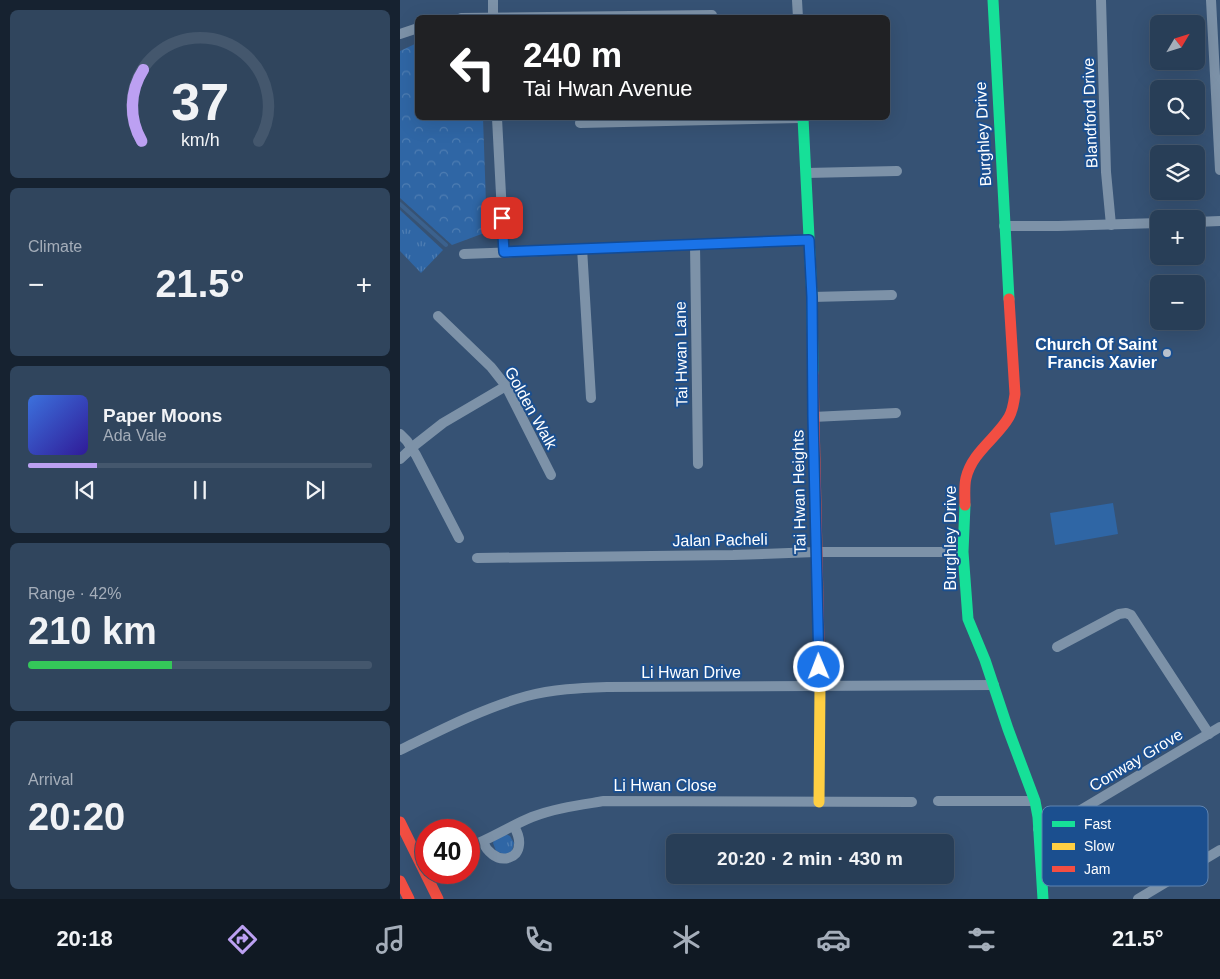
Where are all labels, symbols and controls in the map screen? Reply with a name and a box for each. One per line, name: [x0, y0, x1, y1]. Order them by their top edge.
north arrow: [1150, 15, 1205, 70]
map controls: [1150, 15, 1205, 330]
icon: left: [440, 35, 505, 100]
text: 240 m: [523, 35, 622, 74]
street label: Blandford Drive: [1080, 58, 1100, 168]
text: 37: [171, 73, 229, 131]
text: Tai Hwan Avenue: [523, 76, 693, 101]
button: search: [1150, 80, 1205, 135]
street label: Burghley Drive: [972, 81, 994, 187]
text: km/h: [181, 130, 219, 150]
button: layers: [1150, 145, 1205, 200]
pin: [481, 197, 523, 239]
icon: arrive: [488, 204, 516, 232]
button: +: [1150, 210, 1205, 265]
text: Climate: [28, 238, 82, 255]
text: 21.5°: [155, 263, 245, 305]
text: −: [28, 269, 44, 300]
text: +: [356, 269, 372, 300]
button: −: [1150, 275, 1205, 330]
street label: Tai Hwan Lane: [672, 301, 690, 407]
place label: Church Of Saint Francis Xavier: [1035, 336, 1158, 371]
marker: Church Of Saint Francis Xavier: [1161, 347, 1173, 359]
street label: Golden Walk: [502, 364, 561, 453]
text: Paper Moons: [103, 405, 222, 426]
text: Ada Vale: [103, 427, 167, 444]
street label: Tai Hwan Heights: [789, 430, 809, 554]
icon: previous: [71, 476, 99, 504]
icon: pause: [186, 476, 214, 504]
icon: next: [301, 476, 329, 504]
street label: Burghley Drive: [942, 485, 959, 590]
street label: Jalan Pacheli: [672, 531, 768, 549]
text: Range · 42%: [28, 585, 121, 602]
text: 210 km: [28, 610, 157, 652]
position arrow: [792, 640, 844, 692]
street label: Li Hwan Drive: [641, 664, 741, 681]
street label: Conway Grove: [1086, 725, 1186, 795]
text: Arrival: [28, 771, 73, 788]
street label: Li Hwan Close: [613, 777, 717, 794]
text: 20:20: [28, 796, 125, 838]
legend: [1042, 806, 1208, 886]
text: Fast: [1084, 816, 1111, 832]
speed limit sign: 40: [415, 819, 480, 884]
text: Slow: [1084, 838, 1115, 854]
text: 20:20 · 2 min · 430 m: [717, 848, 903, 869]
text: Jam: [1084, 861, 1110, 877]
icon: directions: [225, 922, 260, 957]
icon: music: [373, 922, 408, 957]
icon: phone: [521, 922, 556, 957]
icon: climate: [669, 922, 704, 957]
icon: car: [816, 922, 851, 957]
icon: filters: [964, 922, 999, 957]
text: 20:18: [56, 926, 113, 951]
text: 21.5°: [1112, 926, 1164, 951]

